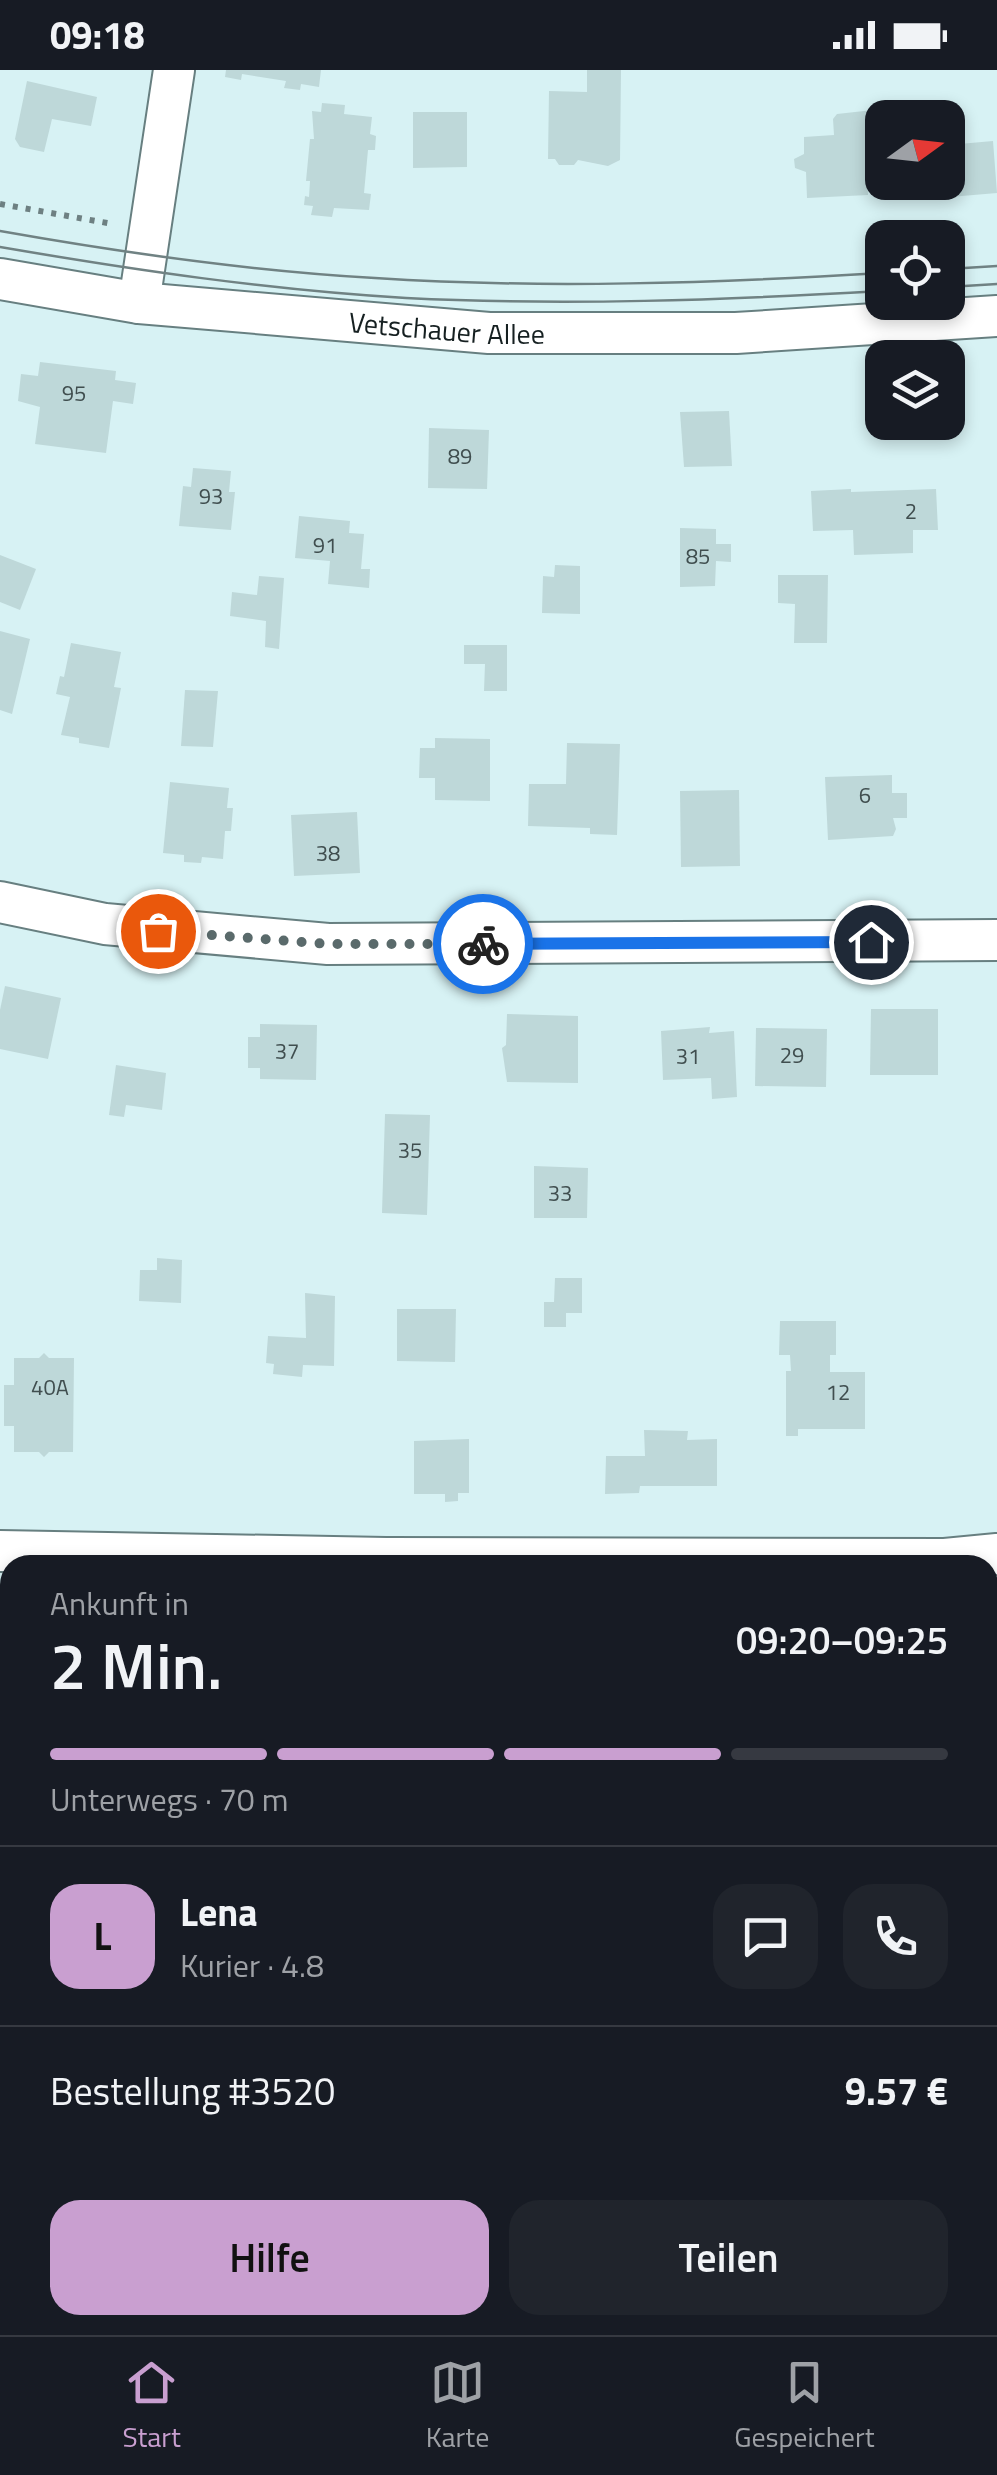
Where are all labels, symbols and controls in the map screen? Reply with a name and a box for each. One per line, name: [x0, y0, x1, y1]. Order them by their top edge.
text: 09:18: [50, 6, 145, 64]
north arrow: [865, 100, 965, 200]
map controls: [865, 100, 965, 440]
button: locate: [865, 220, 965, 320]
street label: Vetschauer Allee: [347, 300, 545, 355]
button: layers: [865, 340, 965, 440]
house number: 95: [62, 376, 86, 410]
house number: 89: [448, 439, 472, 473]
house number: 93: [199, 479, 223, 513]
house number: 2: [905, 494, 917, 528]
house number: 91: [313, 528, 337, 562]
house number: 85: [686, 539, 710, 573]
house number: 6: [859, 778, 871, 812]
house number: 38: [316, 836, 340, 870]
pin: [116, 889, 201, 974]
courier: [433, 894, 533, 994]
pin: [829, 900, 914, 985]
icon: bag: [131, 904, 186, 959]
icon: home: [844, 915, 899, 970]
icon: bike: [456, 917, 511, 972]
house number: 37: [275, 1034, 299, 1068]
house number: 29: [780, 1038, 804, 1072]
house number: 31: [676, 1039, 700, 1073]
house number: 35: [398, 1133, 422, 1167]
house number: 33: [548, 1176, 572, 1210]
house number: 40A: [31, 1370, 69, 1404]
house number: 12: [826, 1375, 850, 1409]
text: Ankunft in: [50, 1579, 189, 1627]
text: 09:20–09:25: [736, 1611, 948, 1669]
text: 2 Min.: [50, 1615, 223, 1714]
text: Unterwegs · 70 m: [50, 1775, 289, 1823]
text: Lena: [180, 1883, 258, 1941]
button: chat: [713, 1884, 818, 1989]
button: phone: [843, 1884, 948, 1989]
text: L: [94, 1907, 111, 1965]
text: Kurier · 4.8: [180, 1941, 324, 1989]
text: Bestellung #3520: [50, 2062, 335, 2120]
text: 9.57 €: [845, 2062, 948, 2120]
button: Hilfe: [50, 2200, 489, 2315]
button: Teilen: [509, 2200, 948, 2315]
tab: Start: [122, 2355, 181, 2458]
tab: Karte: [426, 2355, 489, 2458]
tab: Gespeichert: [734, 2355, 875, 2458]

